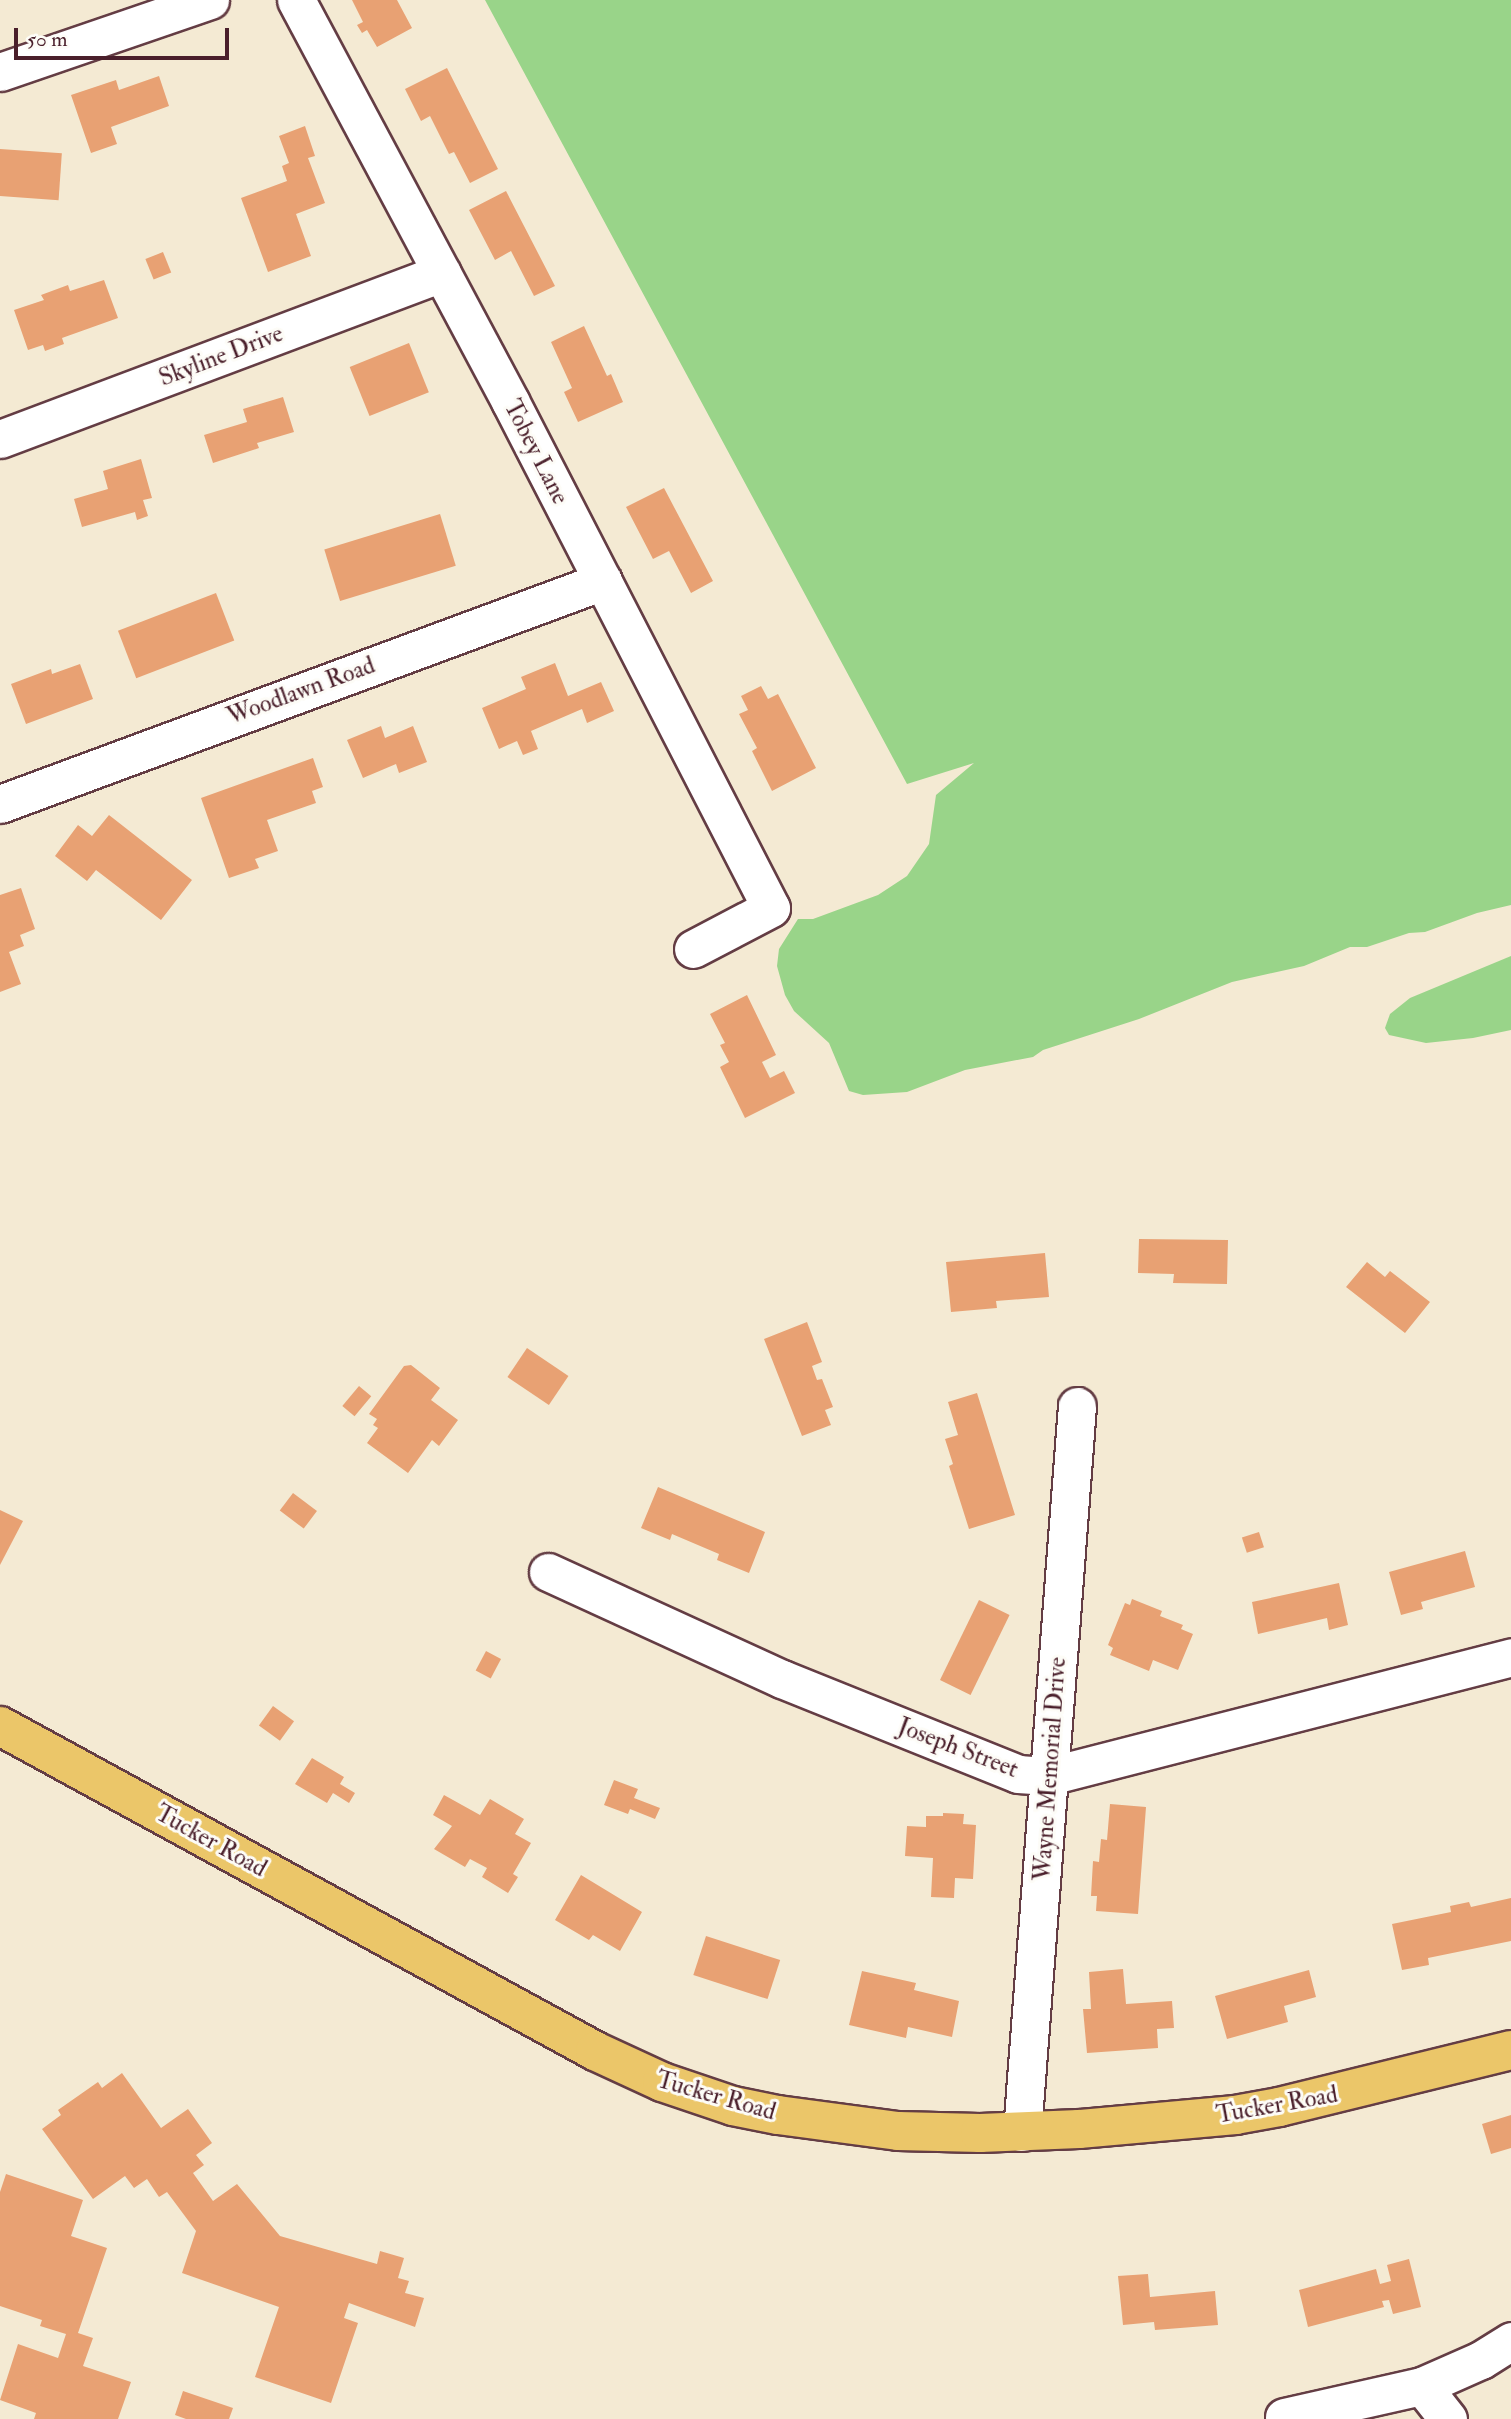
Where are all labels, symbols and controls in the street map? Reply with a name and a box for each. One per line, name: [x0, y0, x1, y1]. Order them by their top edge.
scale bar: [18, 14, 233, 58]
text: 50 m: [27, 26, 68, 53]
street label: Skyline Drive: [155, 319, 287, 393]
street label: Tobey Lane: [497, 395, 575, 509]
street label: Woodlawn Road: [223, 651, 379, 731]
street label: Wayne Memorial Drive: [1028, 1656, 1072, 1882]
street label: Joseph Street: [894, 1712, 1022, 1784]
street label: Tucker Road: [150, 1799, 272, 1883]
street label: Tucker Road: [653, 2065, 779, 2127]
street label: Tucker Road: [1214, 2080, 1340, 2130]

